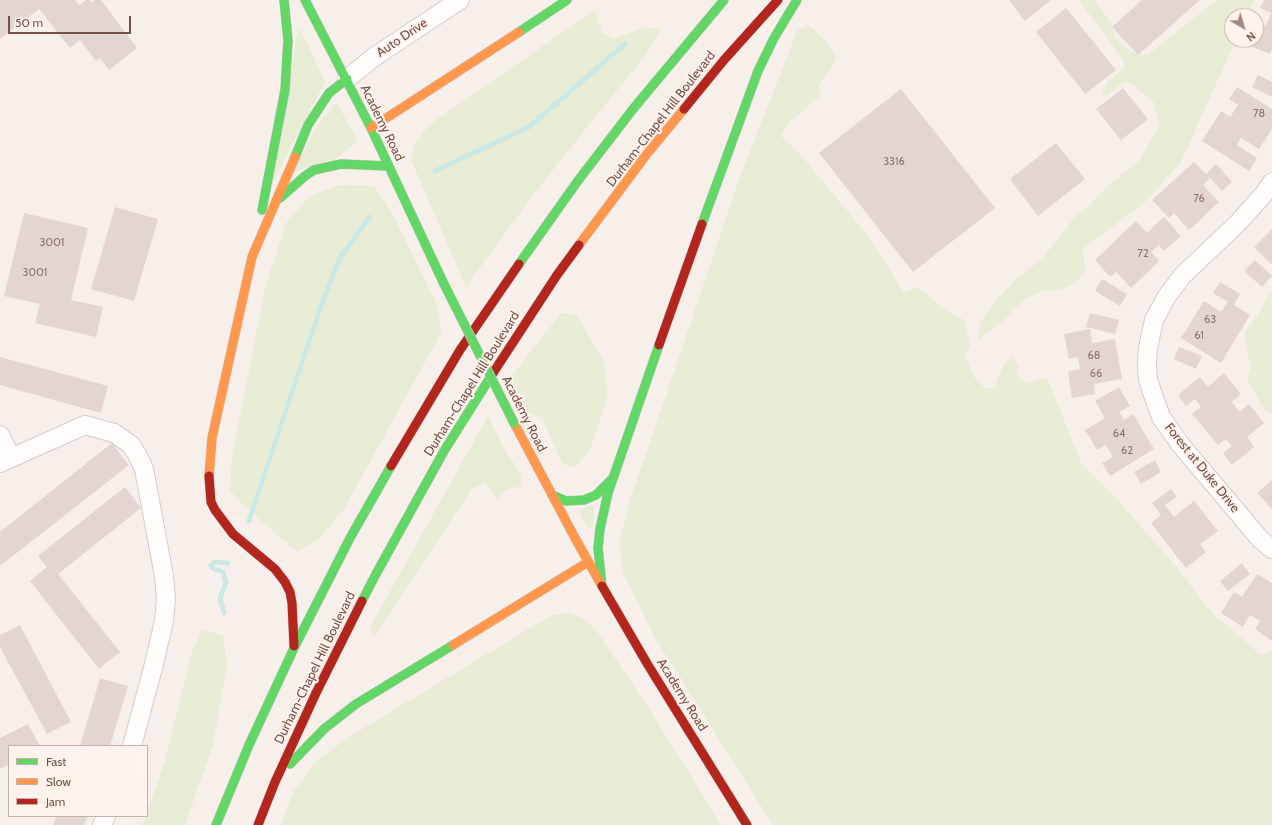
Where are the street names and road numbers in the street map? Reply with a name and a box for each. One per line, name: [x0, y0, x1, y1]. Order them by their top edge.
street label: Auto Drive: [374, 15, 430, 61]
street label: Durham-Chapel Hill Boulevard: [603, 48, 719, 190]
street label: Academy Road: [357, 82, 407, 164]
street label: Durham-Chapel Hill Boulevard: [421, 309, 523, 459]
street label: Academy Road: [498, 374, 550, 454]
street label: Forest at Duke Drive: [1161, 420, 1243, 516]
street label: Durham-Chapel Hill Boulevard: [271, 589, 359, 747]
street label: Academy Road: [653, 656, 711, 734]

